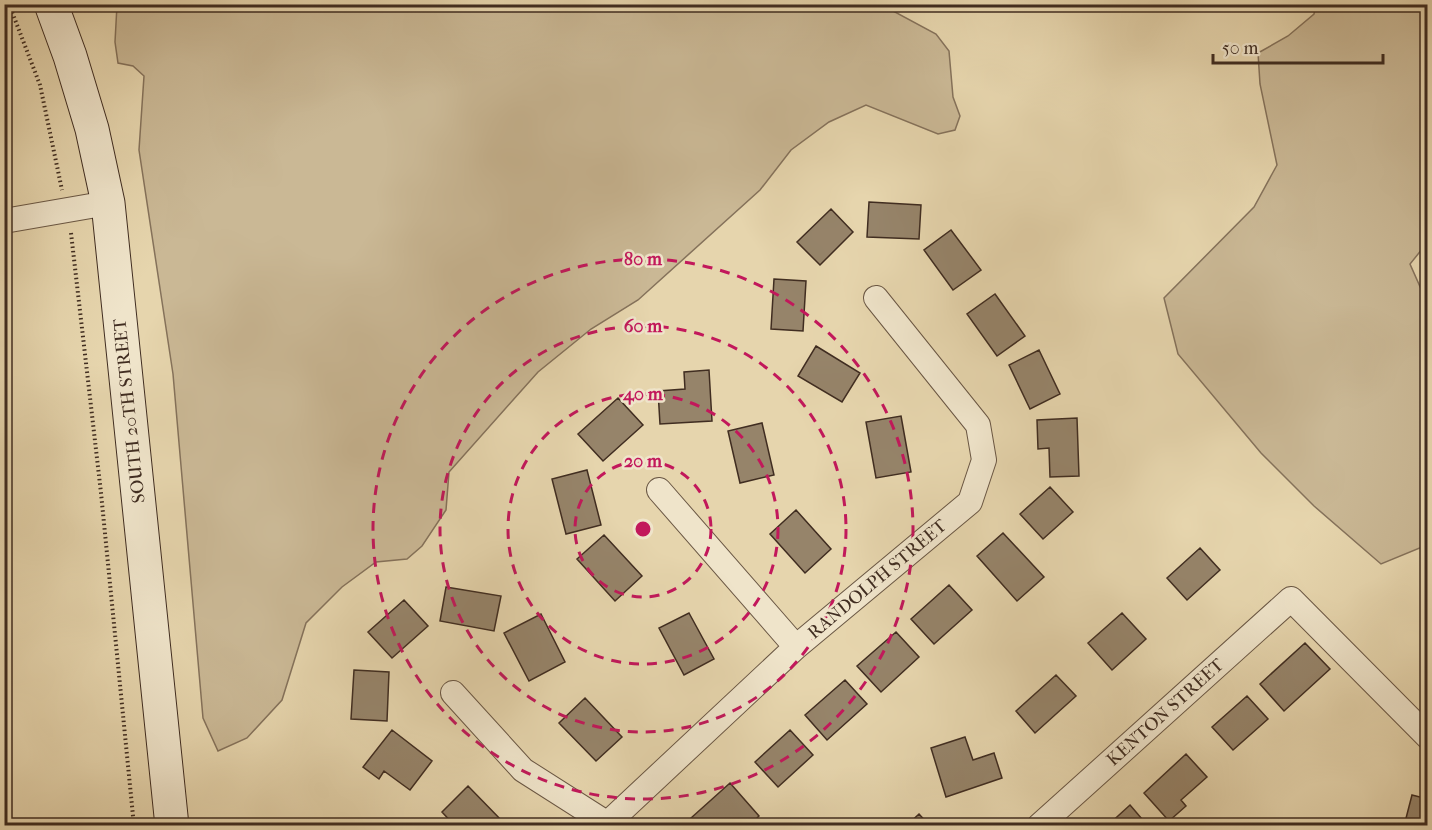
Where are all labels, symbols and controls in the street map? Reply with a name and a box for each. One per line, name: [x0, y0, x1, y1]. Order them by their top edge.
scale bar: [1213, 27, 1382, 65]
text: 50 m: [1222, 38, 1259, 59]
text: 80 m: [624, 249, 663, 270]
text: 60 m: [624, 316, 663, 337]
street label: SOUTH 20TH STREET: [109, 317, 150, 504]
text: 40 m: [622, 384, 664, 405]
text: 20 m: [624, 451, 663, 472]
street label: RANDOLPH STREET: [804, 515, 952, 643]
centre of rings: [633, 519, 653, 539]
street label: KENTON STREET: [1103, 654, 1229, 770]

